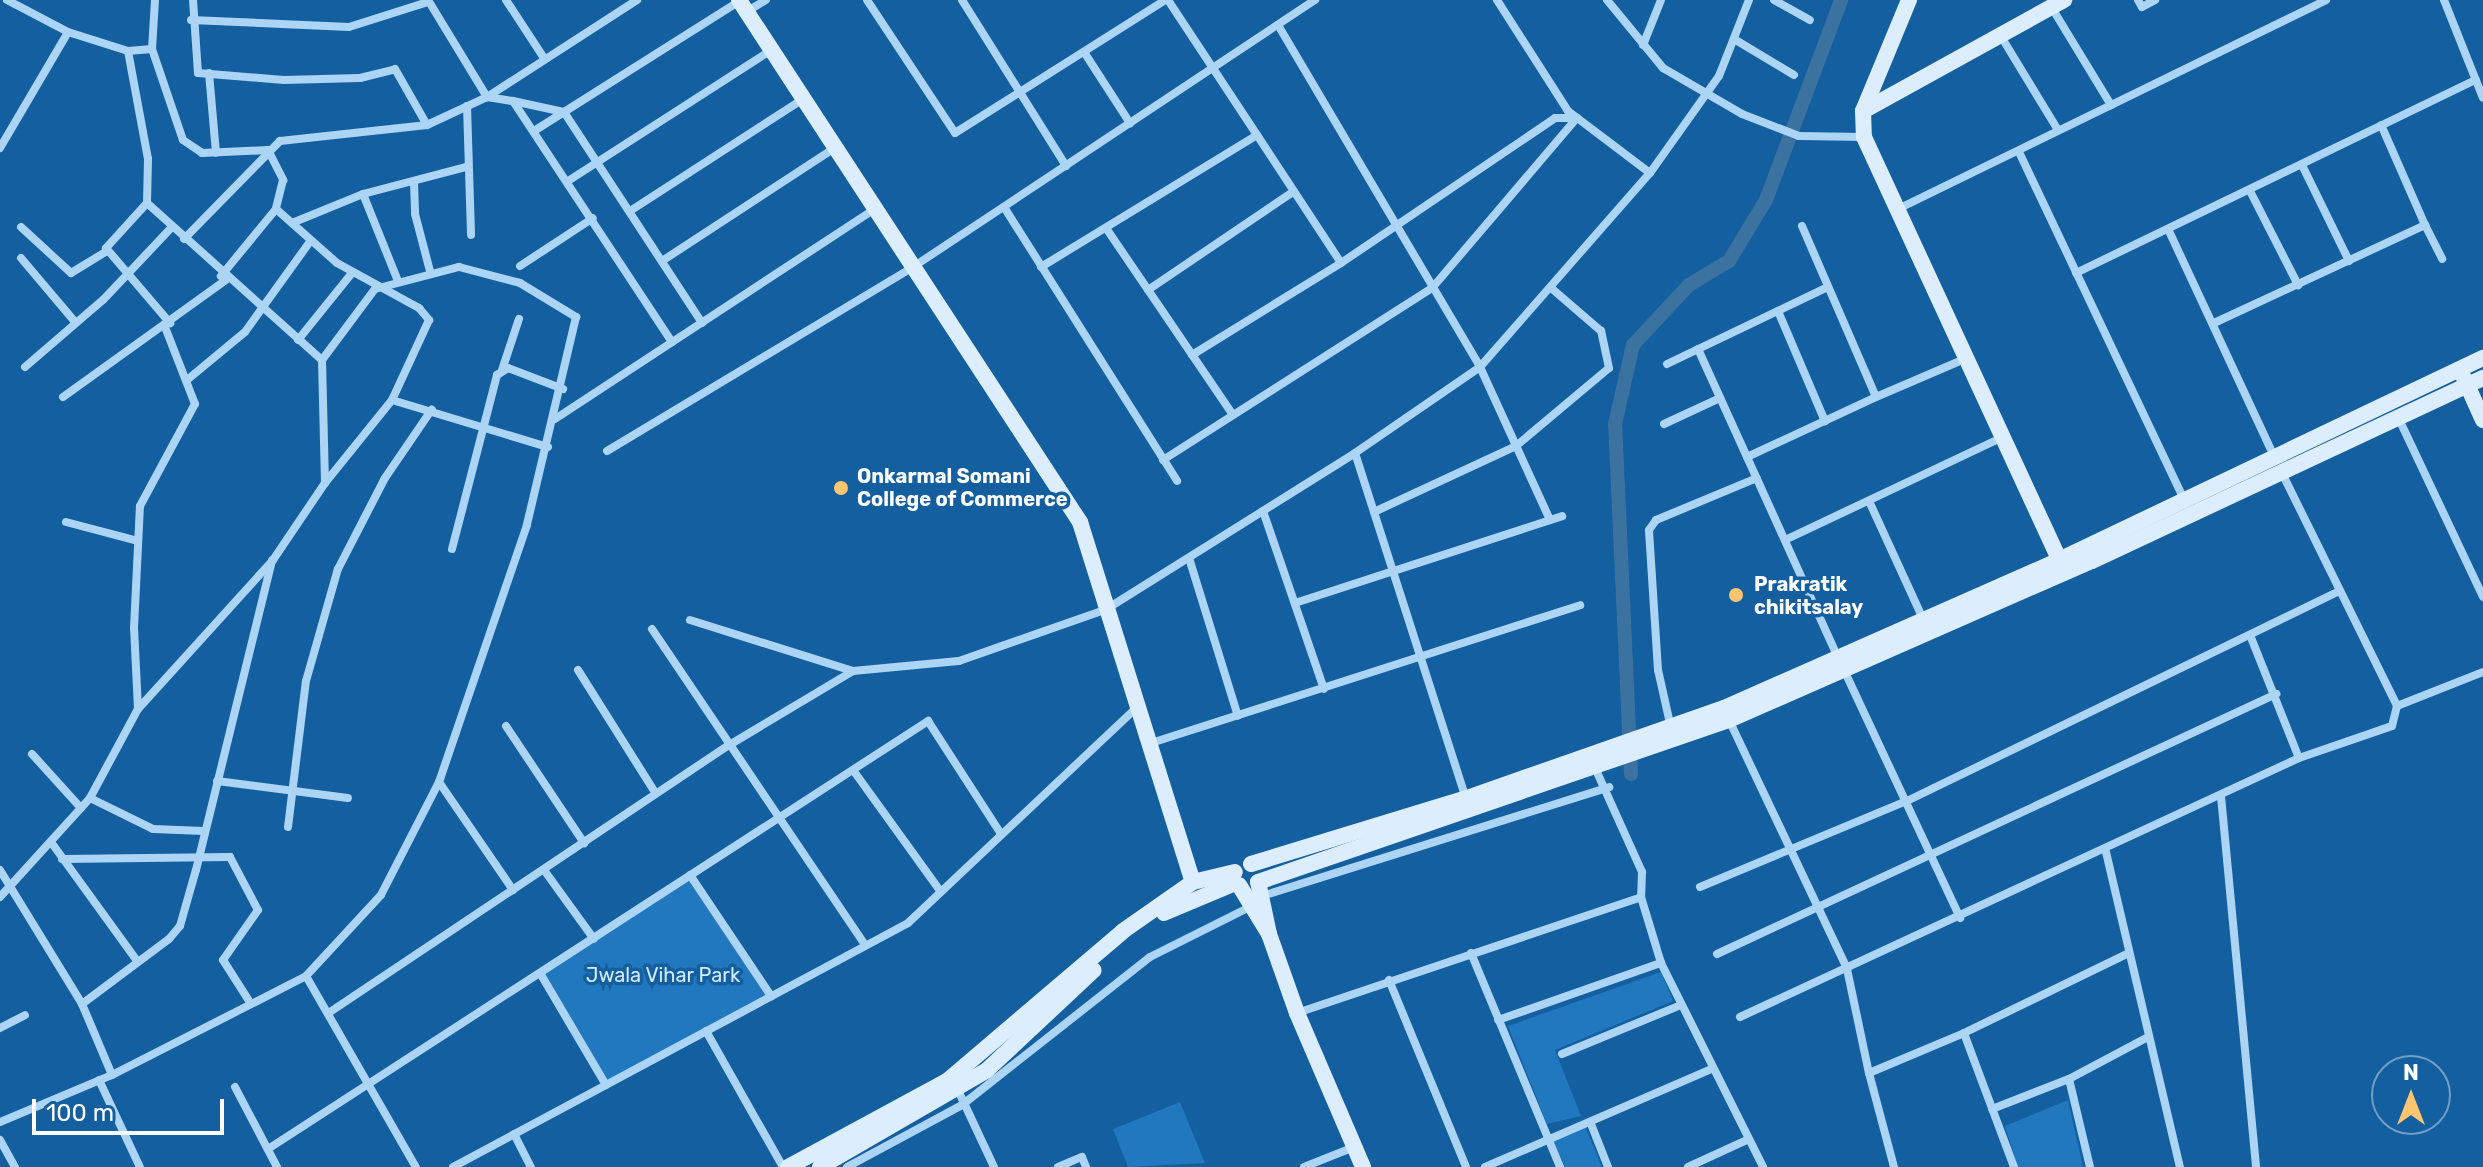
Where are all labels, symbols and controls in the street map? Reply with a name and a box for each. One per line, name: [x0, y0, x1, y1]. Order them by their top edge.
place label: Onkarmal Somani College of Commerce: [857, 464, 1068, 511]
marker: Onkarmal Somani College of Commerce: [832, 479, 850, 497]
place label: Prakratik chikitsalay: [1754, 572, 1863, 619]
marker: Prakratik chikitsalay: [1725, 584, 1747, 606]
park label: Jwala Vihar Park: [585, 963, 741, 987]
north arrow: [2371, 1055, 2451, 1135]
text: N: [2403, 1059, 2419, 1086]
scale bar: [36, 1083, 228, 1133]
text: 100 m: [46, 1099, 114, 1127]

